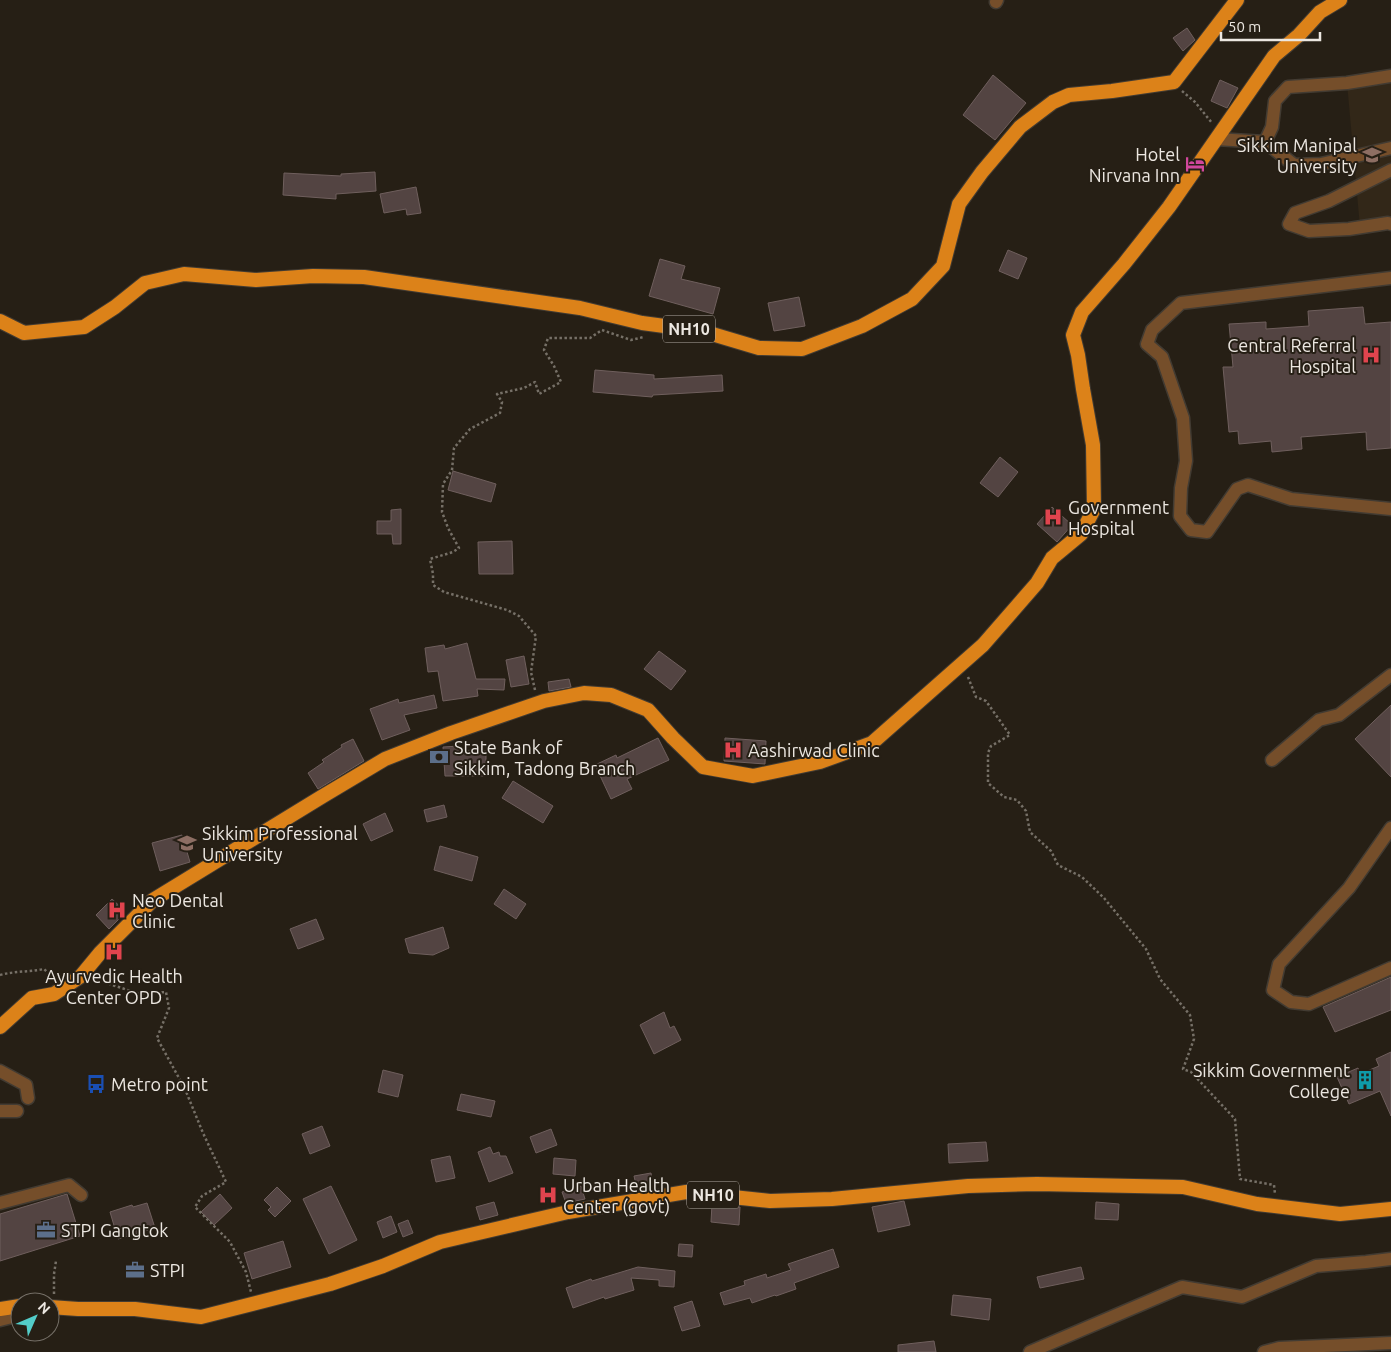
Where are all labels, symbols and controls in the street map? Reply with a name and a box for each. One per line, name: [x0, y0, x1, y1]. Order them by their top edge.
scale bar: [1221, 10, 1320, 42]
text: 50 m: [1228, 18, 1261, 35]
place label: Sikkim Manipal University: [1237, 135, 1357, 176]
place label: Hotel Nirvana Inn: [1089, 144, 1180, 185]
school or university icon: Sikkim Manipal University: [1361, 144, 1383, 166]
hotel icon: Hotel Nirvana Inn: [1184, 153, 1206, 175]
road number: NH10: [663, 316, 715, 342]
place label: Central Referral Hospital: [1227, 335, 1356, 376]
hospital icon: Central Referral Hospital: [1360, 344, 1382, 366]
place label: Government Hospital: [1068, 497, 1169, 538]
hospital icon: Government Hospital: [1042, 506, 1064, 528]
place label: State Bank of Sikkim, Tadong Branch: [454, 737, 635, 778]
hospital icon: Aashirwad Clinic: [722, 739, 744, 761]
place label: Aashirwad Clinic: [748, 740, 880, 760]
bank icon: State Bank of Sikkim, Tadong Branch: [428, 746, 450, 768]
place label: Sikkim Professional University: [202, 823, 358, 864]
school or university icon: Sikkim Professional University: [176, 832, 198, 854]
place label: Neo Dental Clinic: [132, 890, 224, 931]
hospital icon: Neo Dental Clinic: [106, 899, 128, 921]
hospital icon: Ayurvedic Health Center OPD: [103, 941, 125, 963]
place label: Ayurvedic Health Center OPD: [45, 966, 183, 1007]
place label: Sikkim Government College: [1193, 1060, 1350, 1101]
building icon: Sikkim Government College: [1354, 1069, 1376, 1091]
bus stop icon: Metro point: [85, 1073, 107, 1095]
place label: Metro point: [111, 1074, 208, 1094]
place label: Urban Health Center (govt): [563, 1175, 670, 1217]
road number: NH10: [687, 1182, 739, 1208]
hospital icon: Urban Health Center (govt): [537, 1184, 559, 1206]
office icon: STPI Gangtok: [35, 1219, 57, 1241]
place label: STPI Gangtok: [61, 1220, 168, 1240]
office icon: STPI: [124, 1259, 146, 1281]
place label: STPI: [150, 1260, 185, 1280]
north arrow: [10, 1292, 60, 1342]
text: N: [35, 1298, 54, 1317]

